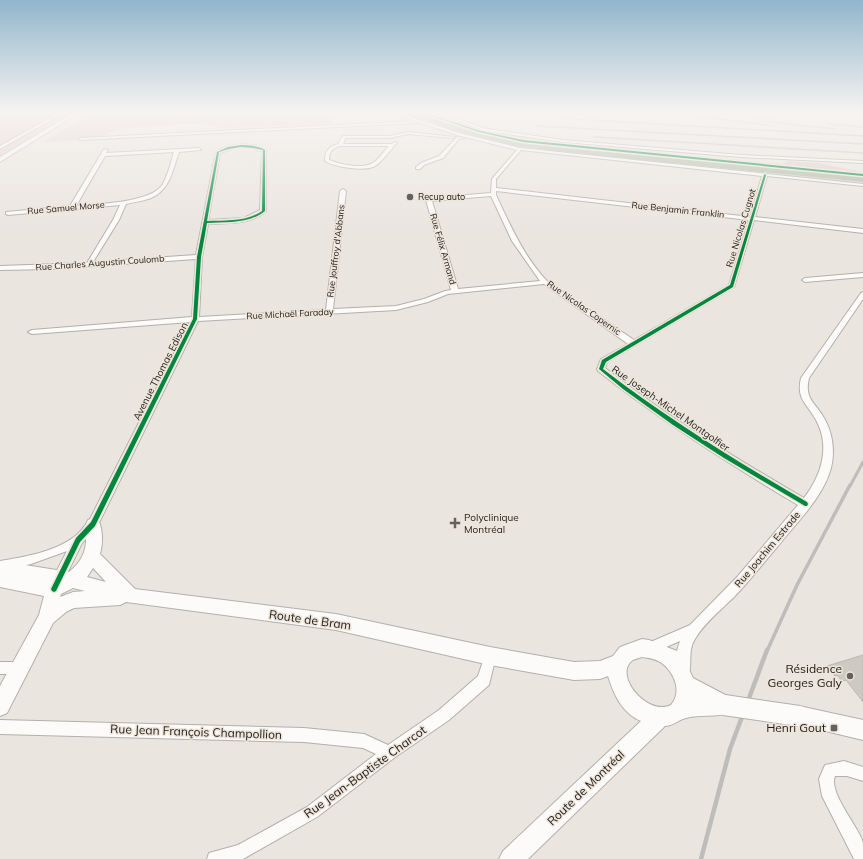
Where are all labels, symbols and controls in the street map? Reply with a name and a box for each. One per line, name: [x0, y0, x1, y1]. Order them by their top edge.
street label: Rue Nicolas Cugnot: [723, 187, 758, 268]
place label: Recup auto: [418, 191, 465, 202]
marker: Recup auto: [405, 192, 415, 202]
street label: Rue Samuel Morse: [27, 199, 105, 216]
street label: Rue Benjamin Franklin: [631, 199, 725, 220]
street label: Rue Jouffroy d'Abbans: [324, 204, 348, 298]
street label: Rue Félix Armand: [428, 212, 459, 286]
street label: Rue Charles Augustin Coulomb: [35, 253, 165, 272]
street label: Rue Nicolas Copernic: [545, 278, 624, 338]
street label: Rue Michaël Faraday: [246, 306, 334, 322]
street label: Avenue Thomas Edison: [130, 320, 191, 422]
street label: Rue Joseph-Michel Montgolfier: [609, 363, 732, 454]
street label: Rue Joachim Estrade: [732, 509, 803, 590]
place label: Polyclinique Montréal: [464, 511, 519, 536]
marker: Polyclinique Montréal: [449, 517, 461, 529]
street label: Route de Bram: [268, 606, 352, 633]
place label: Résidence Georges Galy: [768, 661, 843, 690]
marker: Résidence Georges Galy: [845, 671, 855, 681]
place label: Henri Gout: [766, 720, 826, 735]
street label: Rue Jean François Champollion: [110, 721, 282, 742]
street label: Rue Jean-Baptiste Charcot: [301, 722, 429, 821]
marker: Henri Gout: [829, 723, 839, 733]
street label: Route de Montréal: [544, 747, 627, 828]

